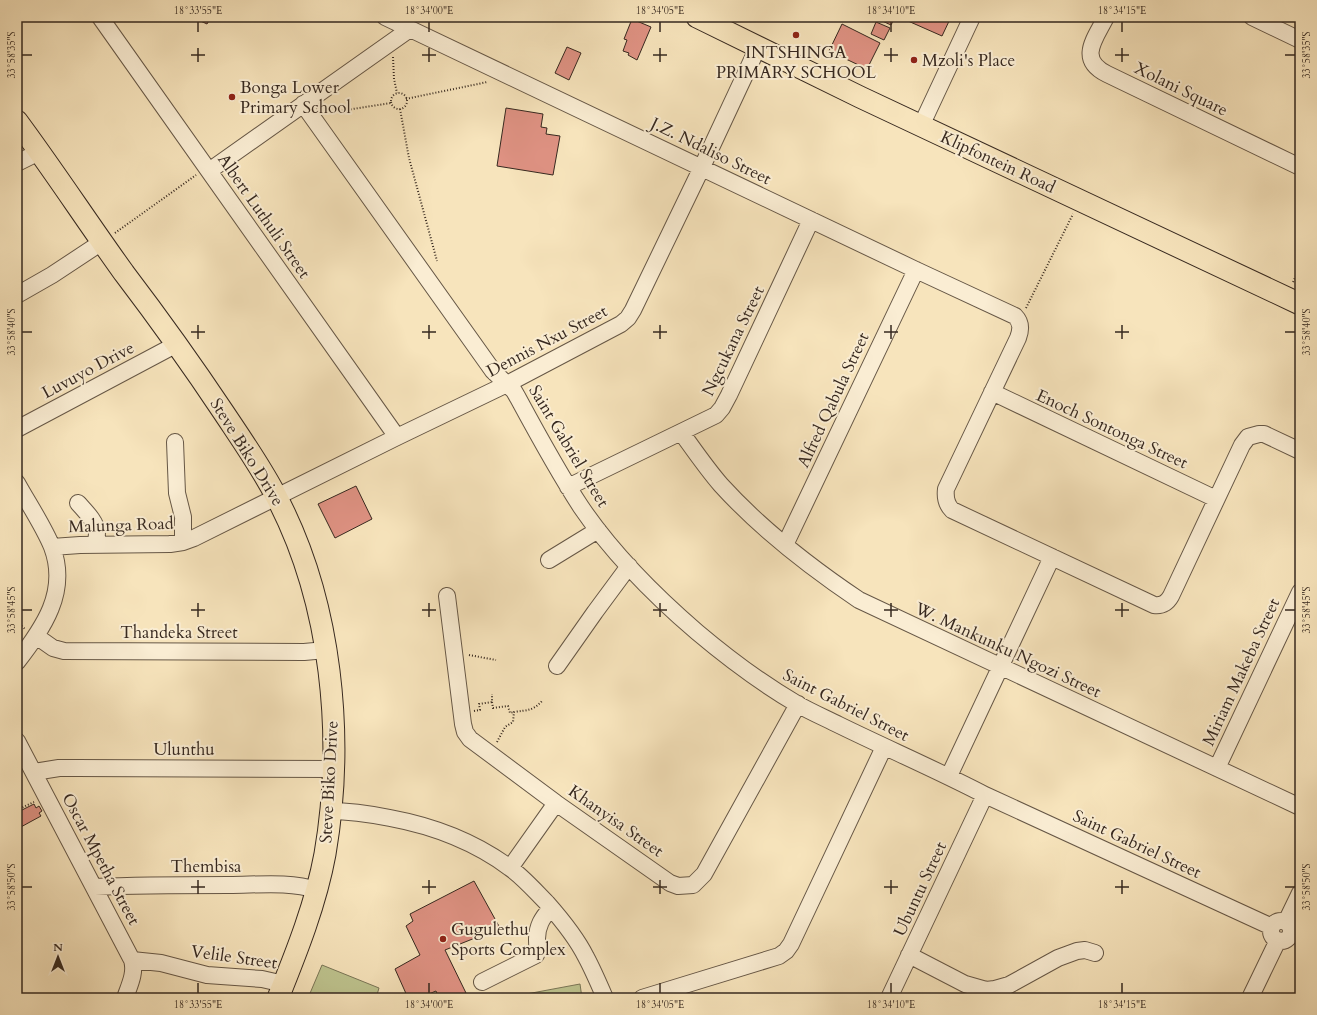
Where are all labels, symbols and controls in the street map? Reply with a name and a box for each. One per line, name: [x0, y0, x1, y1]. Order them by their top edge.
text: 18°33'55"E: [174, 4, 222, 18]
text: 18°34'00"E: [405, 4, 453, 18]
text: 18°34'05"E: [636, 4, 684, 18]
text: 18°34'10"E: [867, 4, 915, 18]
text: 18°34'15"E: [1098, 4, 1146, 18]
marker: INTSHINGA PRIMARY SCHOOL: [791, 30, 801, 40]
text: 33°58'35"S: [5, 31, 19, 79]
text: 33°58'35"S: [1300, 31, 1314, 79]
place label: INTSHINGA PRIMARY SCHOOL: [716, 41, 877, 84]
place label: Mzoli's Place: [922, 49, 1015, 72]
marker: Mzoli's Place: [909, 55, 919, 65]
street label: Xolani Square: [1130, 56, 1232, 122]
place label: Bonga Lower Primary School: [240, 76, 351, 119]
marker: Bonga Lower Primary School: [227, 92, 237, 102]
street label: J.Z. Ndaliso Street: [644, 111, 776, 190]
street label: Klipfontein Road: [937, 125, 1059, 199]
street label: Albert Luthuli Street: [212, 149, 316, 284]
street label: Ngcukana Street: [696, 281, 770, 400]
street label: Dennis Nxu Street: [483, 299, 612, 383]
text: 33°58'40"S: [5, 308, 19, 356]
text: 33°58'40"S: [1300, 308, 1314, 356]
street label: Alfred Qabula Street: [792, 328, 875, 471]
street label: Luvuyo Drive: [38, 336, 138, 404]
street label: Saint Gabriel Street: [523, 381, 615, 512]
street label: Enoch Sontonga Street: [1032, 384, 1192, 475]
street label: Steve Biko Drive: [205, 394, 289, 510]
street label: Malunga Road: [68, 512, 174, 538]
text: 33°58'45"S: [5, 586, 19, 634]
text: 33°58'45"S: [1300, 586, 1314, 634]
street label: Miriam Makeba Street: [1197, 594, 1286, 749]
street label: W. Mankunku Ngozi Street: [910, 596, 1105, 704]
street label: Thandeka Street: [120, 621, 238, 644]
street label: Saint Gabriel Street: [779, 663, 914, 747]
street label: Steve Biko Drive: [314, 720, 344, 844]
street label: Ulunthu: [153, 738, 215, 761]
street label: Khanyisa Street: [564, 780, 669, 863]
street label: Oscar Mpetha Street: [56, 789, 146, 930]
street label: Saint Gabriel Street: [1069, 804, 1205, 884]
street label: Ubuntu Street: [888, 837, 952, 940]
street label: Thembisa: [171, 855, 242, 878]
text: 33°58'50"S: [5, 863, 19, 911]
text: 33°58'50"S: [1300, 863, 1314, 911]
place label: Gugulethu Sports Complex: [451, 918, 566, 961]
marker: Gugulethu Sports Complex: [438, 934, 448, 944]
north arrow: [38, 937, 78, 977]
text: N: [53, 940, 63, 955]
street label: Velile Street: [189, 940, 279, 975]
text: 18°33'55"E: [174, 998, 222, 1012]
text: 18°34'00"E: [405, 998, 453, 1012]
text: 18°34'05"E: [636, 998, 684, 1012]
text: 18°34'10"E: [867, 998, 915, 1012]
text: 18°34'15"E: [1098, 998, 1146, 1012]

